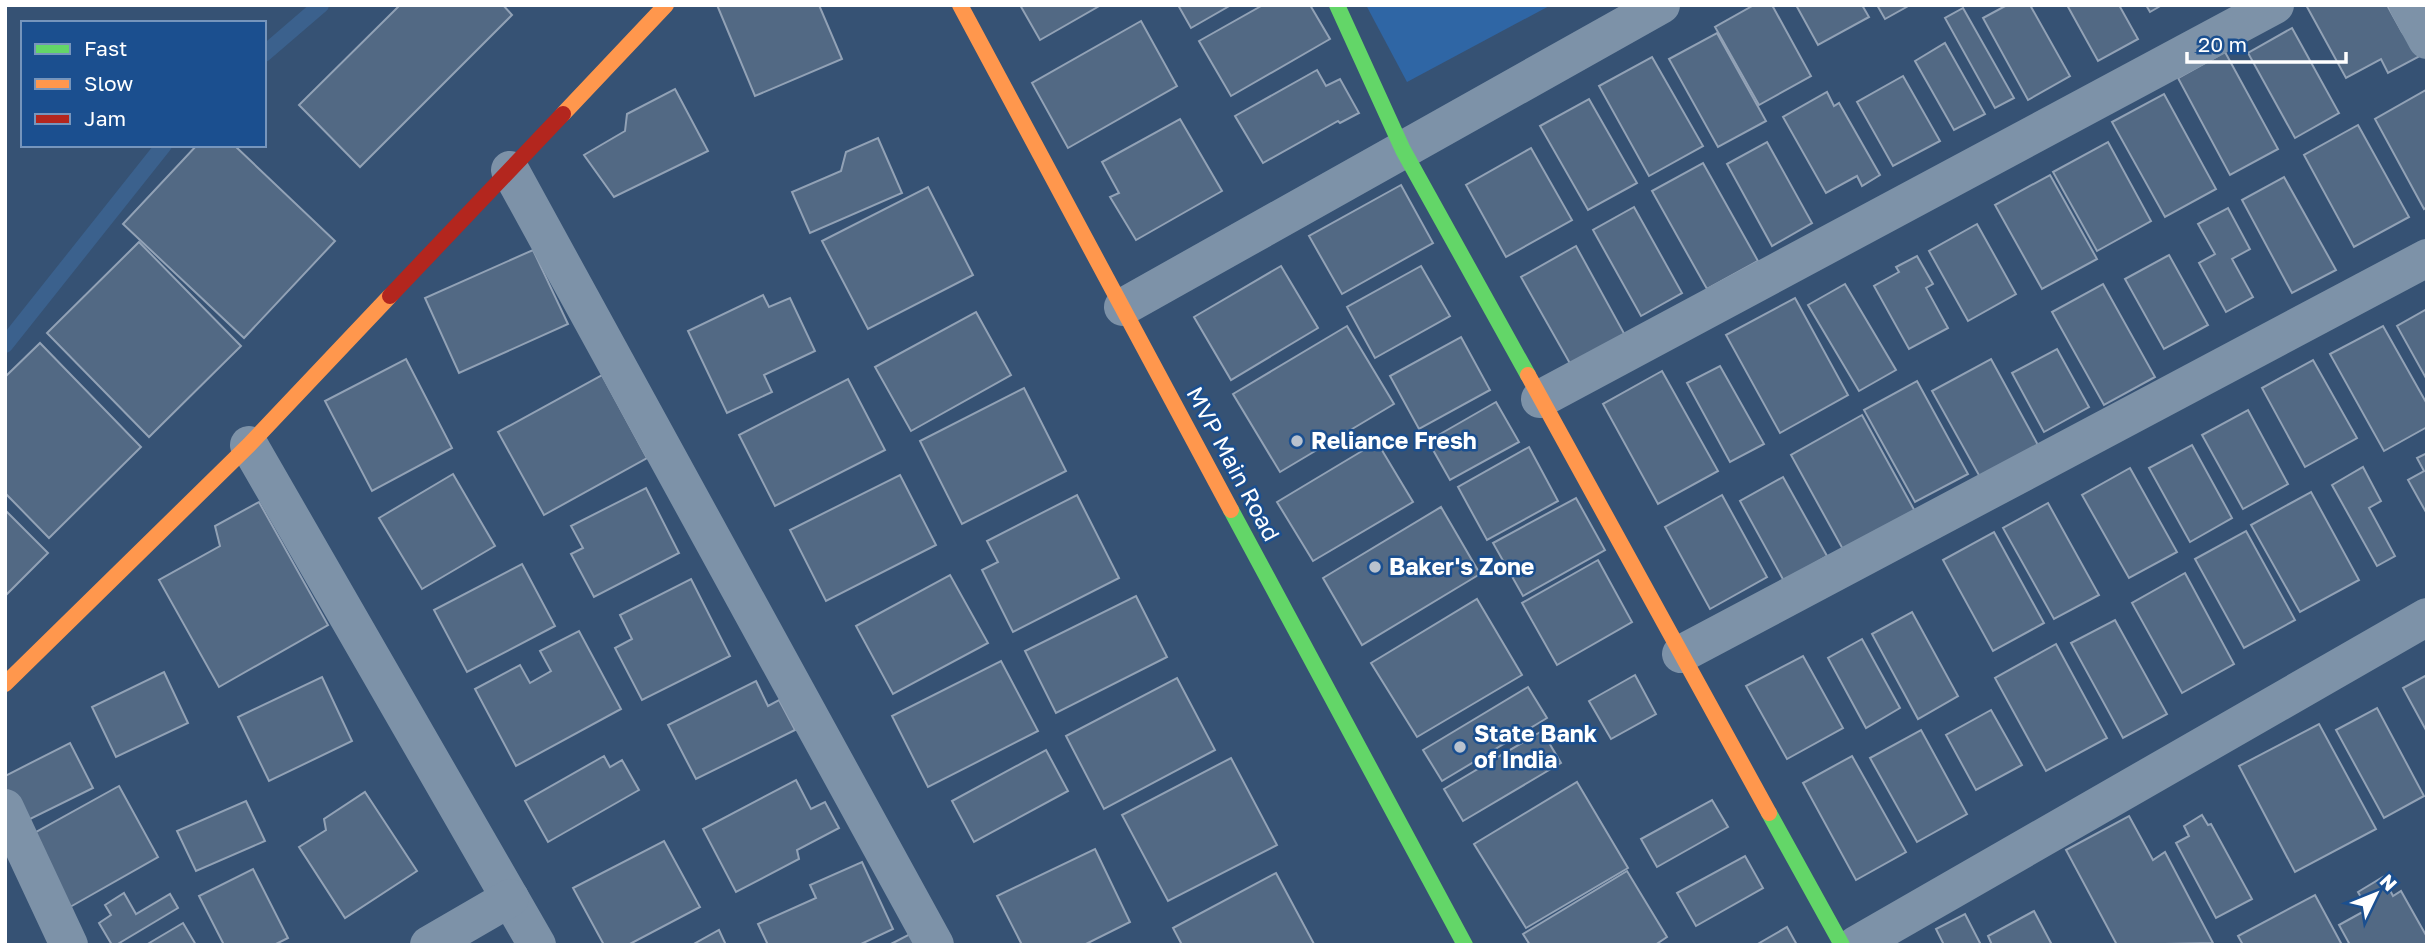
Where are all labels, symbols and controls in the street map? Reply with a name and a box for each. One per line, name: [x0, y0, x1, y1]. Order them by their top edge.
legend: [21, 21, 266, 147]
scale bar: [2187, 21, 2346, 65]
text: 20 m: [2198, 31, 2247, 57]
text: Fast: [84, 35, 127, 61]
text: Slow: [84, 70, 133, 96]
text: Jam: [84, 105, 126, 131]
street label: MVP Main Road: [1181, 381, 1286, 546]
place label: Reliance Fresh: [1311, 426, 1477, 454]
marker: Reliance Fresh: [1289, 433, 1305, 449]
place label: Baker's Zone: [1389, 552, 1534, 580]
marker: Baker's Zone: [1367, 559, 1383, 575]
place label: State Bank of India: [1474, 719, 1598, 773]
marker: State Bank of India: [1452, 739, 1468, 755]
north arrow: [2341, 859, 2411, 929]
text: N: [2375, 869, 2402, 895]

